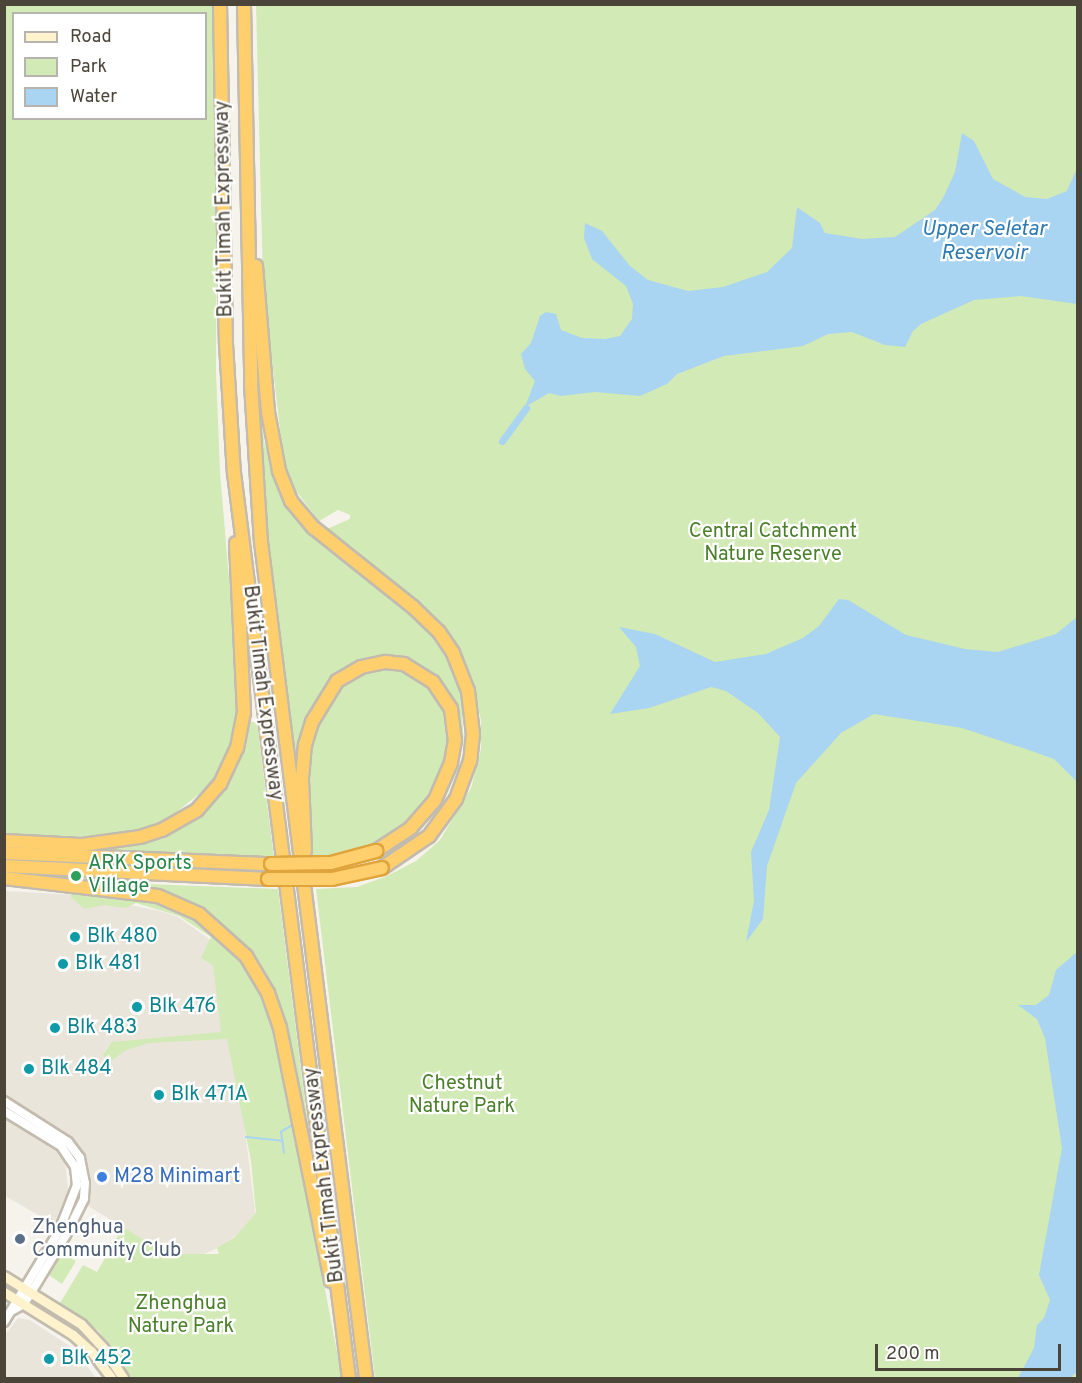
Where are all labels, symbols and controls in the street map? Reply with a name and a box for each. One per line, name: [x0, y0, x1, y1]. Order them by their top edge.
legend: [12, 12, 207, 120]
text: Road: [70, 26, 112, 49]
text: Park: [70, 56, 107, 79]
text: Water: [70, 86, 117, 109]
street label: Bukit Timah Expressway: [211, 100, 239, 318]
water label: Upper Seletar Reservoir: [921, 217, 1047, 267]
park label: Central Catchment Nature Reserve: [689, 520, 857, 567]
street label: Bukit Timah Expressway: [237, 583, 287, 803]
place label: ARK Sports Village: [88, 852, 192, 899]
marker: ARK Sports Village: [69, 869, 83, 883]
place label: Blk 480: [87, 925, 158, 949]
marker: Blk 480: [68, 930, 82, 944]
place label: Blk 481: [75, 952, 141, 976]
marker: Blk 481: [56, 957, 70, 971]
place label: Blk 476: [149, 995, 216, 1019]
marker: Blk 476: [130, 1000, 144, 1014]
place label: Blk 483: [67, 1016, 137, 1040]
marker: Blk 483: [48, 1021, 62, 1035]
place label: Blk 484: [41, 1057, 112, 1081]
marker: Blk 484: [22, 1062, 36, 1076]
street label: Bukit Timah Expressway: [300, 1065, 350, 1285]
park label: Chestnut Nature Park: [409, 1073, 515, 1120]
place label: Blk 471A: [171, 1083, 248, 1107]
marker: Blk 471A: [152, 1088, 166, 1102]
place label: M28 Minimart: [114, 1165, 240, 1189]
marker: M28 Minimart: [95, 1170, 109, 1184]
place label: Zhenghua Community Club: [32, 1216, 181, 1263]
marker: Zhenghua Community Club: [13, 1232, 27, 1246]
park label: Zhenghua Nature Park: [128, 1293, 234, 1340]
scale bar: [878, 1332, 1064, 1370]
text: 200 m: [886, 1343, 939, 1366]
place label: Blk 452: [61, 1347, 132, 1371]
marker: Blk 452: [42, 1352, 56, 1366]

